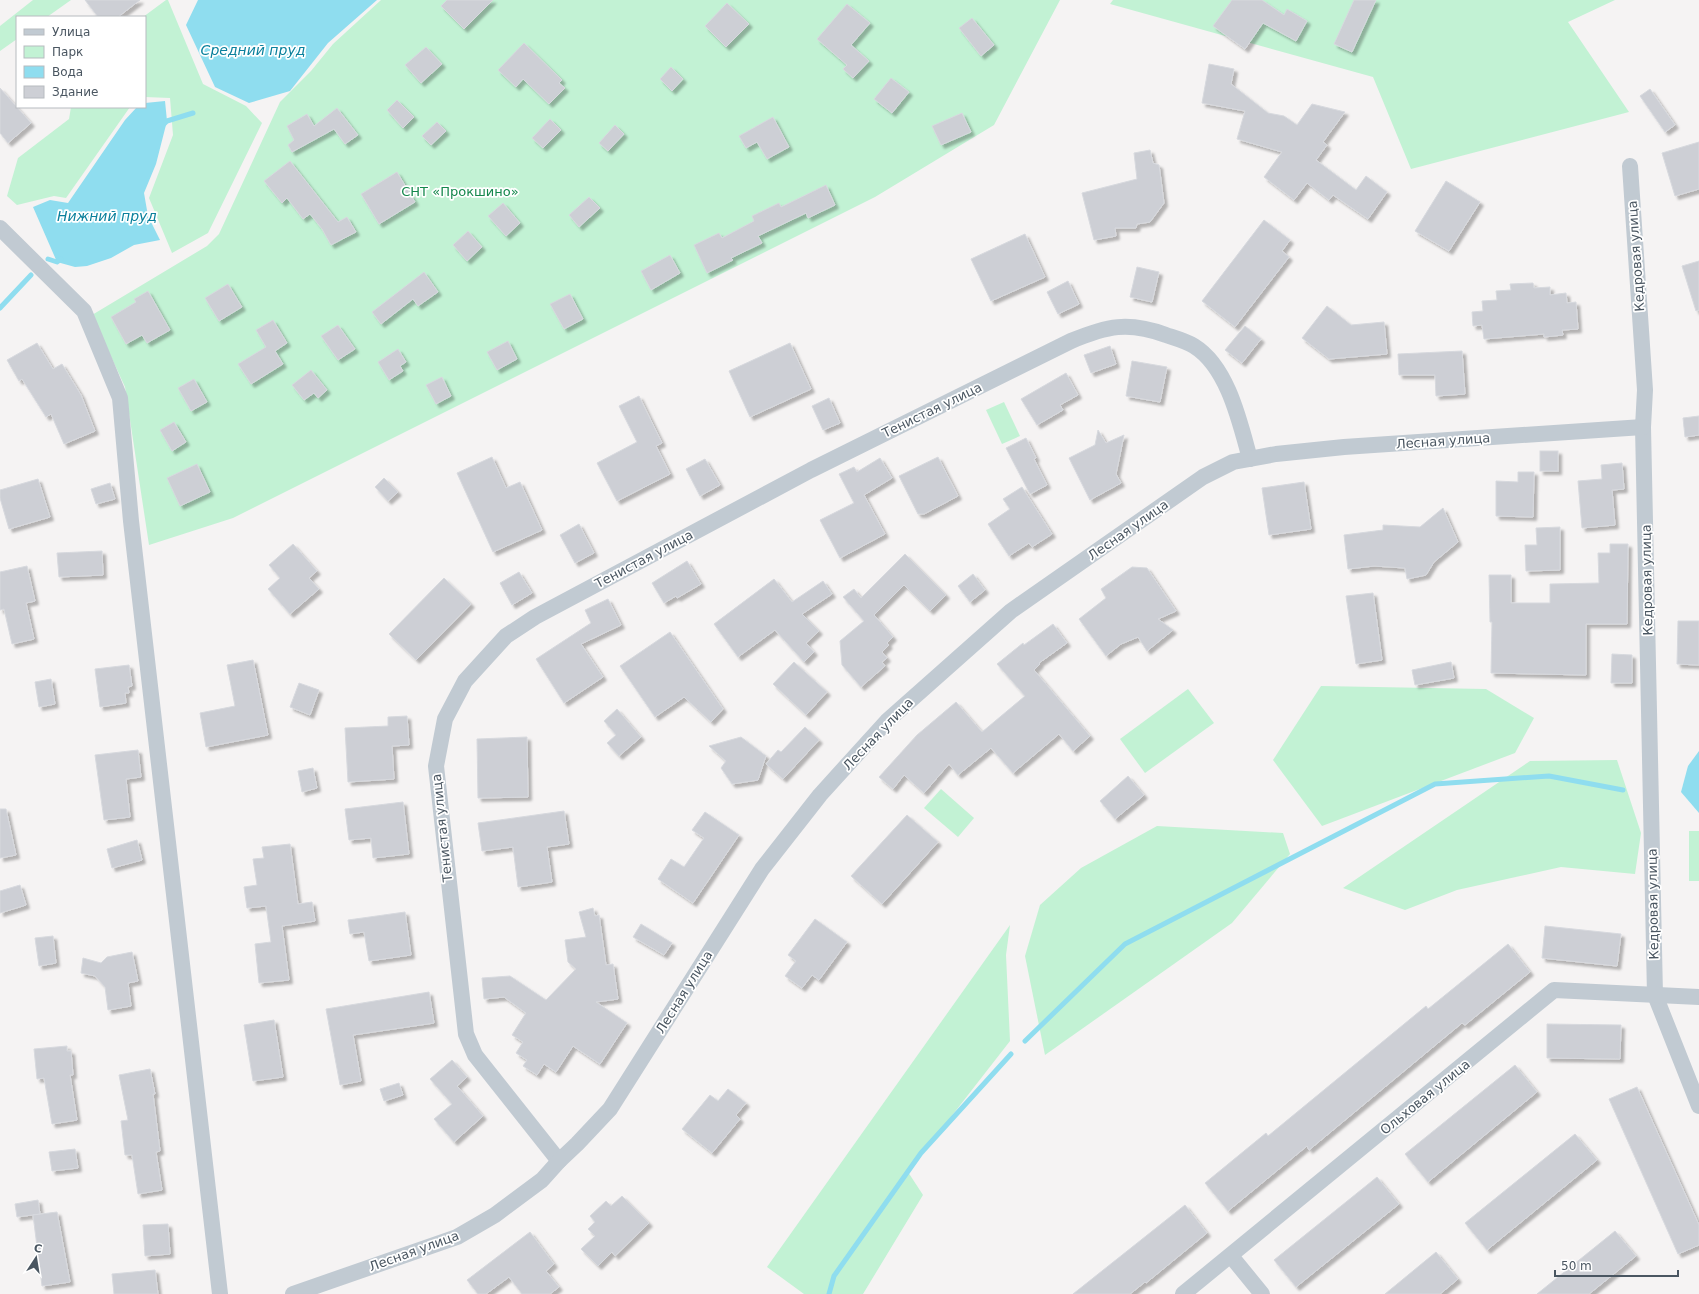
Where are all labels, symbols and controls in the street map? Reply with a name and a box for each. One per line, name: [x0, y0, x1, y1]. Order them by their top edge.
legend: [16, 16, 146, 108]
text: Улица: [52, 25, 90, 39]
water label: Средний пруд: [201, 42, 305, 58]
text: Парк: [52, 45, 83, 59]
text: Вода: [52, 65, 83, 79]
text: Здание: [52, 85, 98, 99]
park label: СНТ «Прокшино»: [401, 184, 519, 199]
street label: Кедровая улица: [1625, 200, 1647, 312]
water label: Нижний пруд: [57, 208, 157, 224]
street label: Тенистая улица: [879, 379, 984, 441]
street label: Лесная улица: [1395, 430, 1491, 452]
street label: Лесная улица: [1085, 497, 1171, 563]
street label: Кедровая улица: [1639, 524, 1655, 636]
street label: Тенистая улица: [592, 527, 696, 592]
street label: Лесная улица: [840, 695, 916, 773]
street label: Тенистая улица: [429, 773, 455, 884]
street label: Кедровая улица: [1645, 848, 1661, 960]
street label: Лесная улица: [653, 948, 715, 1036]
street label: Ольховая улица: [1377, 1056, 1473, 1138]
street label: Лесная улица: [367, 1228, 461, 1274]
north arrow: [16, 1238, 56, 1278]
text: С: [33, 1242, 43, 1256]
scale bar: [1555, 1252, 1678, 1278]
text: 50 m: [1561, 1259, 1592, 1273]

